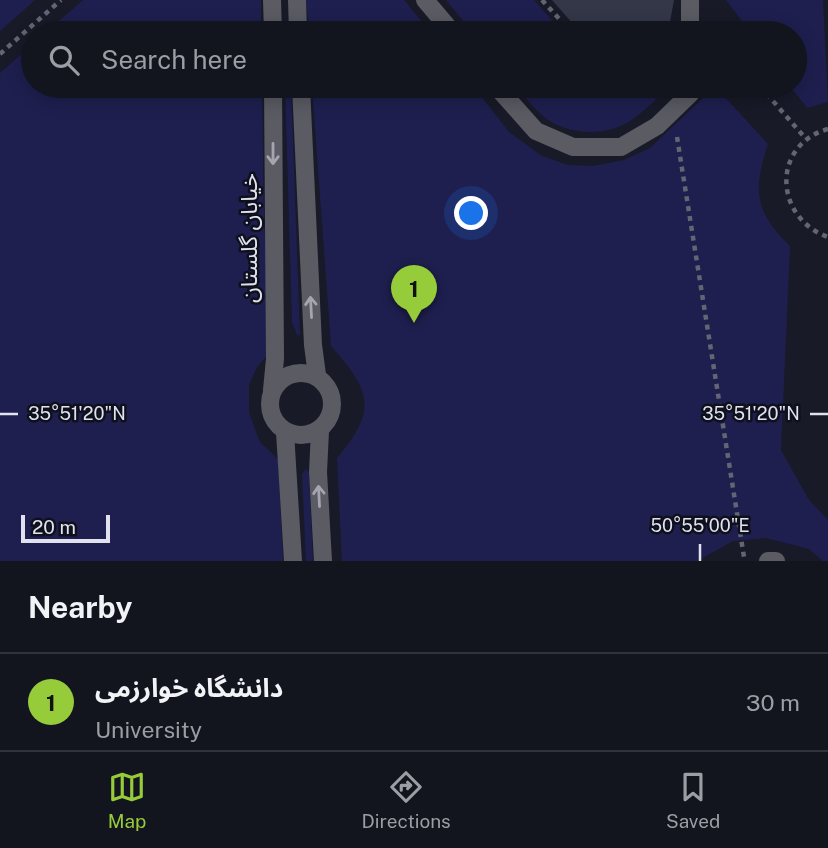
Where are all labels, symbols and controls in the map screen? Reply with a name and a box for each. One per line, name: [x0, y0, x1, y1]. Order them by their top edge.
search box: [21, 21, 807, 98]
icon: search: [45, 41, 83, 79]
text: Search here: [101, 44, 247, 75]
one-way arrow: [266, 142, 280, 165]
street label: خیابان گلستان: [235, 173, 262, 303]
your location: [454, 196, 488, 230]
pin: 1: [391, 265, 437, 323]
one-way arrow: [305, 296, 318, 319]
text: 35°51'20"N: [28, 403, 126, 424]
text: 35°51'20"N: [702, 403, 800, 424]
one-way arrow: [313, 485, 326, 508]
scale bar: [21, 512, 110, 544]
text: 50°55'00"E: [650, 515, 750, 536]
text: 20 m: [32, 516, 76, 538]
text: Nearby: [28, 589, 132, 625]
text: دانشگاه خوارزمی: [95, 672, 283, 703]
text: 1: [46, 689, 56, 716]
text: 30 m: [746, 689, 800, 716]
text: University: [95, 716, 202, 743]
tab: Map: [108, 768, 146, 832]
tab: Directions: [361, 768, 451, 832]
tab: Saved: [666, 768, 720, 832]

